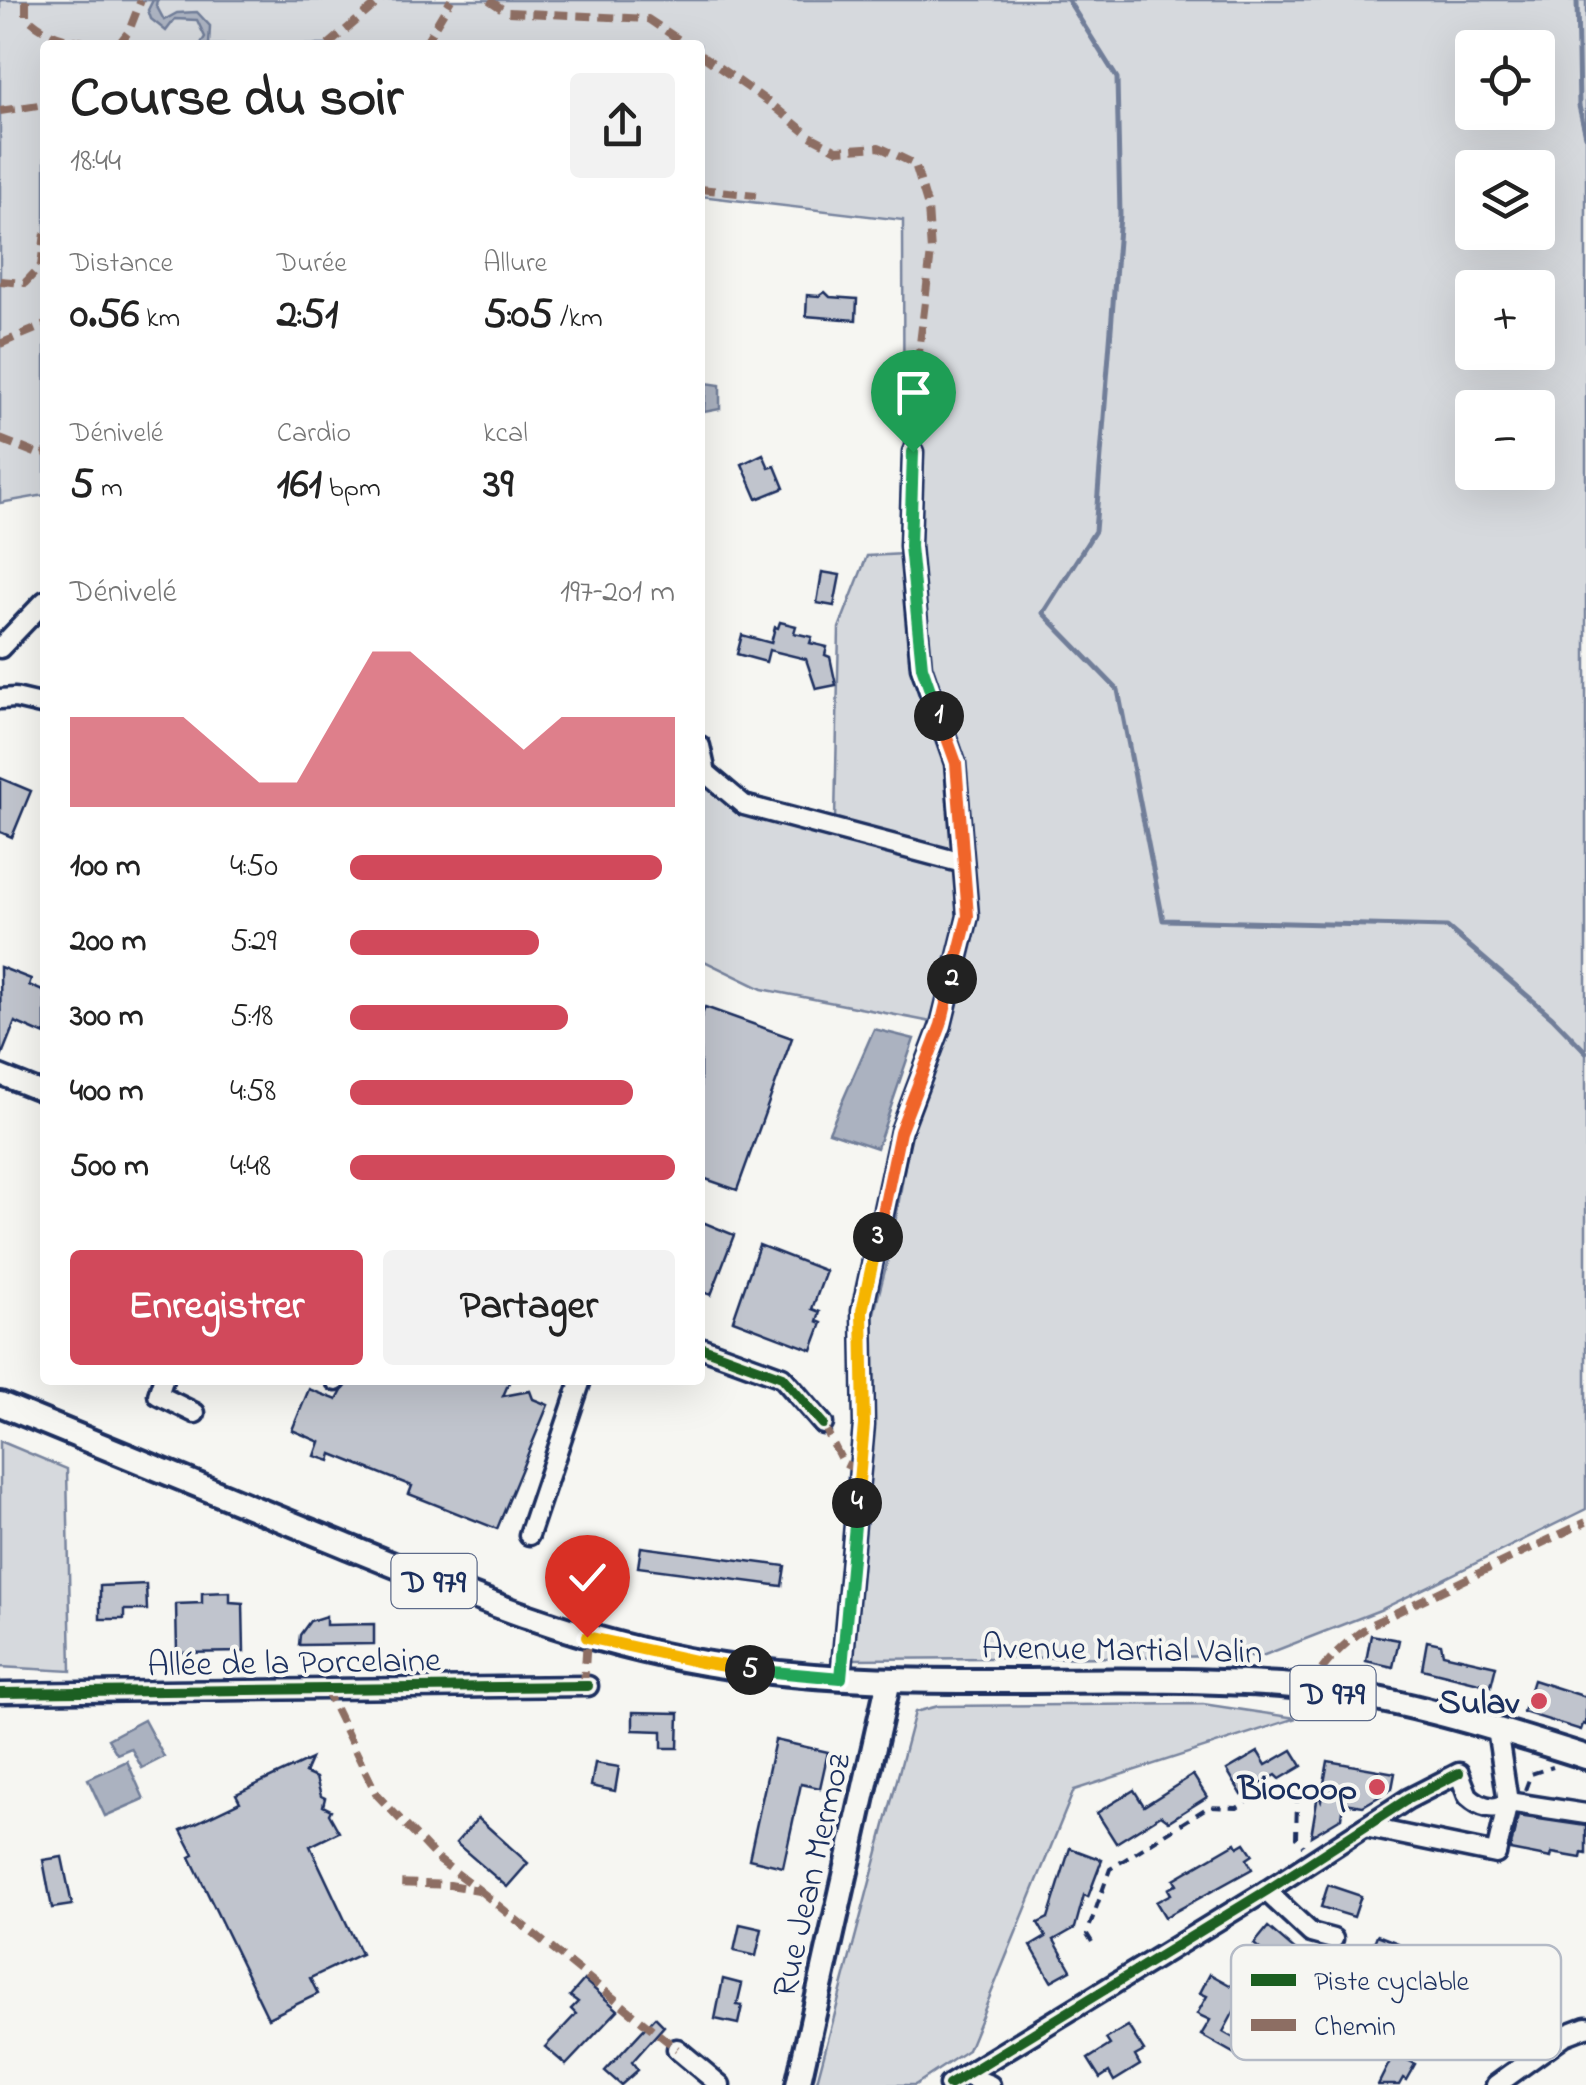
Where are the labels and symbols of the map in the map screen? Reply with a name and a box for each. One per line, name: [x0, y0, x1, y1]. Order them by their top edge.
pin: [871, 350, 956, 453]
pin: 1: [914, 691, 964, 741]
pin: 2: [927, 954, 977, 1004]
pin: 3: [853, 1212, 903, 1262]
pin: 4: [832, 1478, 882, 1528]
pin: [545, 1535, 630, 1638]
road number: D 979: [392, 1554, 476, 1608]
street label: Avenue Martial Valin: [981, 1624, 1263, 1679]
street label: Allée de la Porcelaine: [147, 1636, 442, 1693]
pin: 5: [725, 1645, 775, 1695]
road number: D 979: [1290, 1666, 1376, 1720]
place label: Sulav: [1438, 1679, 1520, 1730]
marker: Sulav: [1528, 1690, 1550, 1712]
street label: Rue Jean Mermoz: [761, 1748, 866, 2003]
place label: Biocoop: [1236, 1765, 1357, 1816]
marker: Biocoop: [1366, 1776, 1388, 1798]
legend: [1231, 1945, 1561, 2060]
text: Piste cyclable: [1314, 1963, 1470, 2004]
text: Chemin: [1314, 2008, 1396, 2049]

